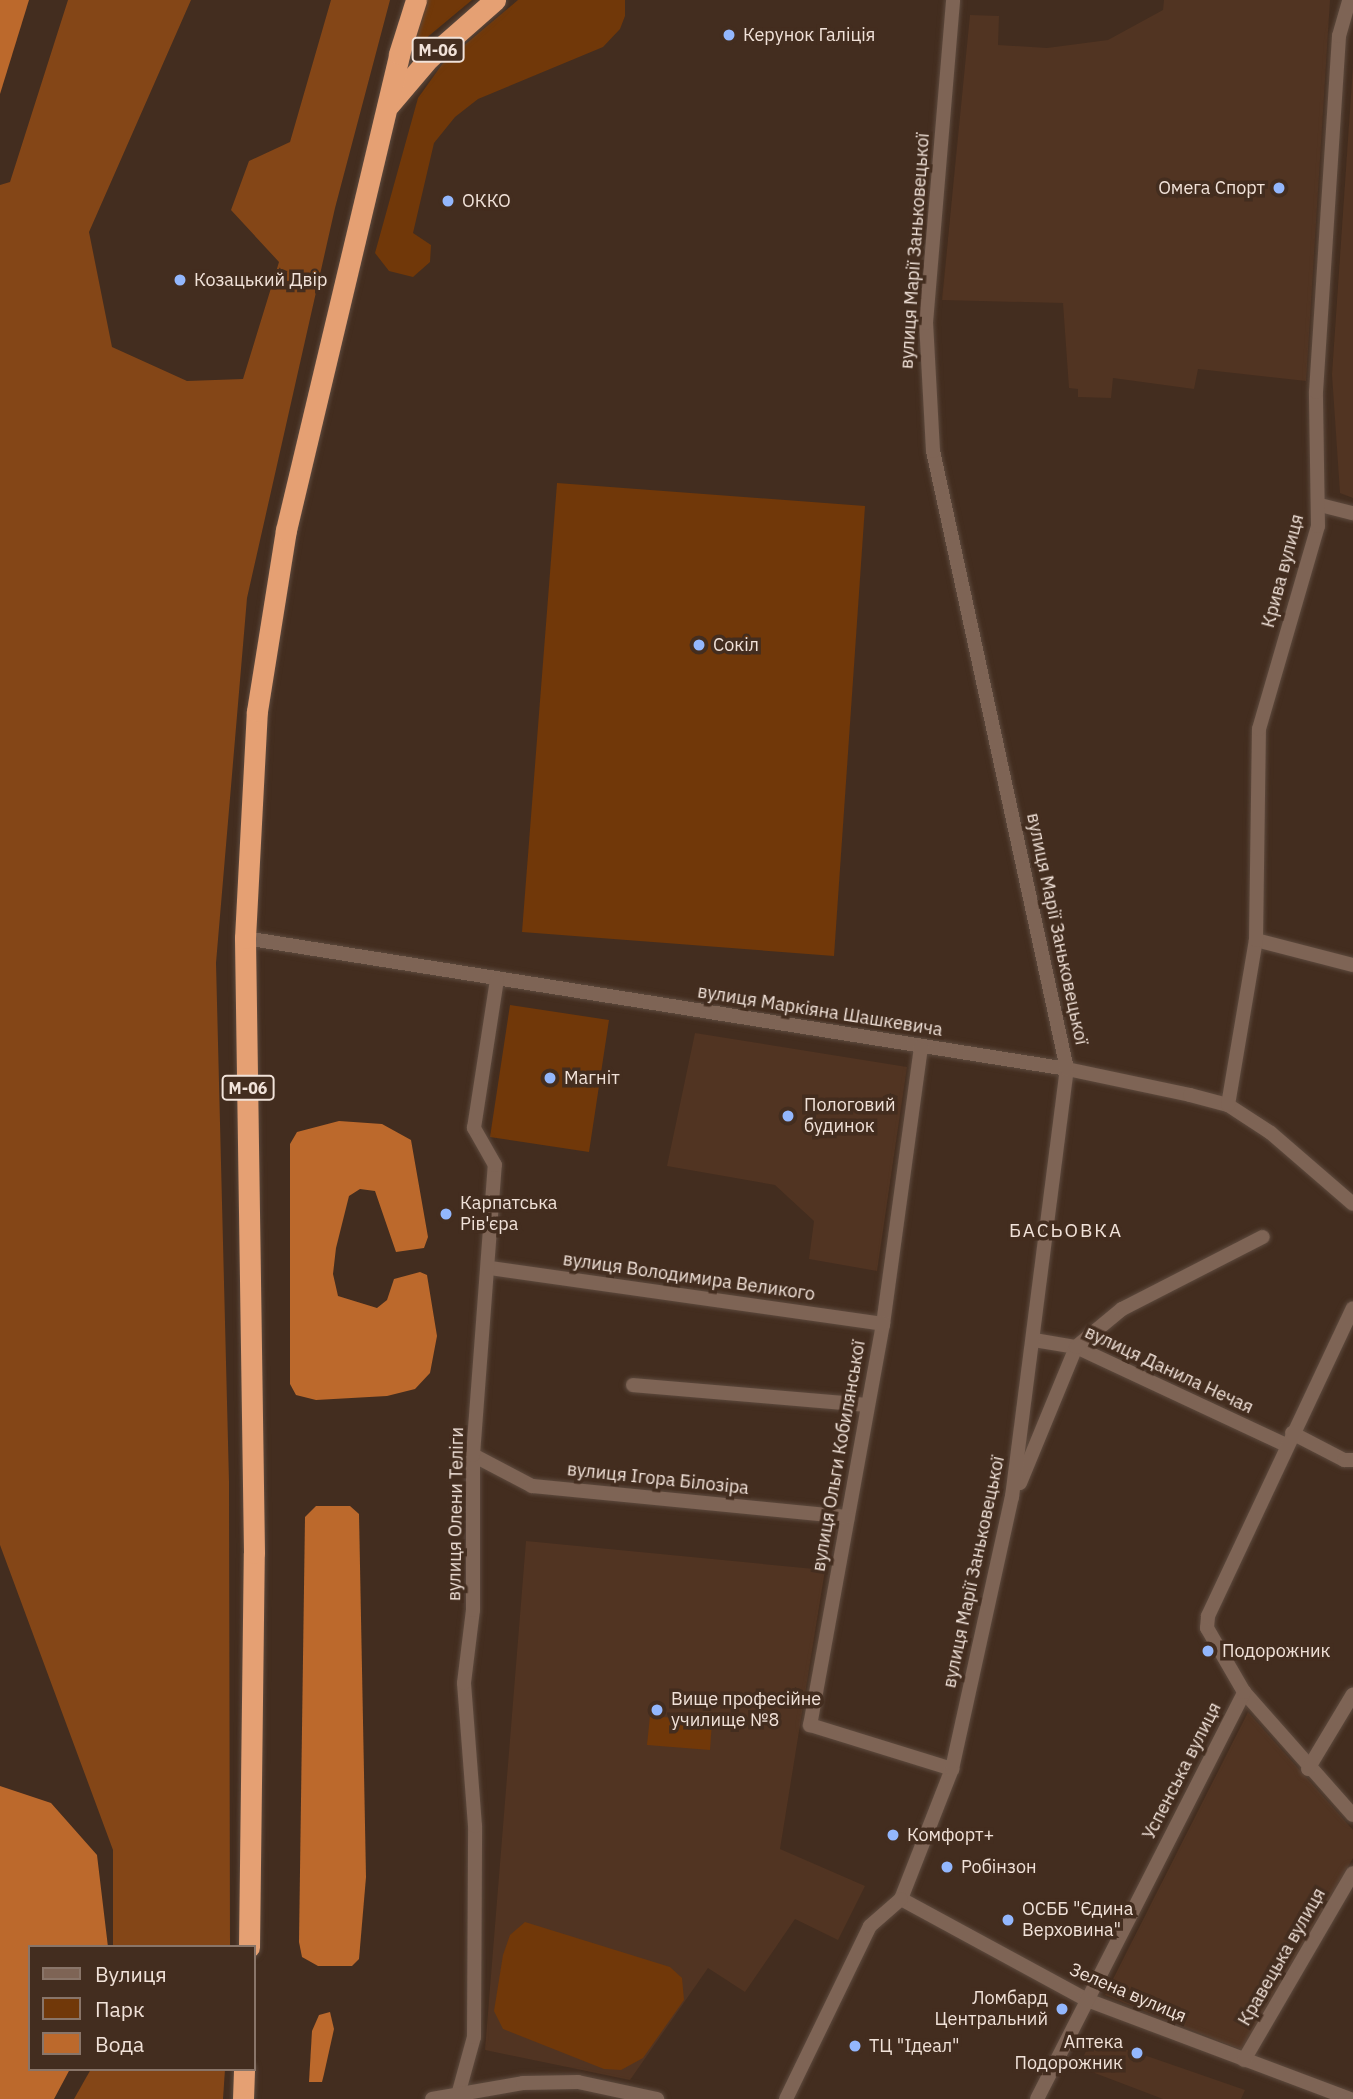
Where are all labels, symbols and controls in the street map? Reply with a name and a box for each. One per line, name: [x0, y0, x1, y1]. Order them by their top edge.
place label: Керунок Галіція: [743, 24, 875, 46]
marker: Керунок Галіція: [721, 27, 737, 43]
road number: М-06: [410, 38, 466, 62]
street label: вулиця Марії Заньковецької: [896, 132, 934, 370]
place label: Омега Спорт: [1158, 177, 1265, 199]
marker: Омега Спорт: [1271, 180, 1287, 196]
place label: ОККО: [462, 190, 511, 212]
marker: ОККО: [440, 193, 456, 209]
place label: Козацький Двір: [194, 269, 327, 291]
marker: Козацький Двір: [172, 272, 188, 288]
street label: Крива вулиця: [1257, 512, 1309, 630]
place label: Сокіл: [713, 634, 759, 656]
marker: Сокіл: [691, 637, 707, 653]
street label: вулиця Марії Заньковецької: [1022, 811, 1092, 1047]
street label: вулиця Маркіяна Шашкевича: [696, 981, 944, 1041]
place label: Магніт: [564, 1067, 620, 1089]
marker: Магніт: [542, 1070, 558, 1086]
road number: М-06: [220, 1076, 276, 1100]
place label: Пологовий будинок: [804, 1095, 896, 1138]
marker: Пологовий будинок: [778, 1106, 798, 1126]
place label: Карпатська Рів'єра: [460, 1193, 557, 1236]
marker: Карпатська Рів'єра: [438, 1206, 454, 1222]
district label: БАСЬОВКА: [1010, 1220, 1122, 1242]
street label: вулиця Володимира Великого: [562, 1249, 816, 1305]
street label: вулиця Данила Нечая: [1081, 1321, 1257, 1419]
street label: вулиця Ольги Кобилянської: [808, 1339, 870, 1573]
street label: вулиця Олени Теліги: [444, 1427, 468, 1601]
street label: вулиця Марії Заньковецької: [939, 1454, 1009, 1690]
street label: вулиця Ігора Білозіра: [566, 1459, 750, 1499]
place label: Подорожник: [1222, 1640, 1331, 1662]
marker: Подорожник: [1200, 1643, 1216, 1659]
place label: Вище професійне училище №8: [671, 1689, 821, 1732]
street label: Успенська вулиця: [1138, 1699, 1226, 1843]
marker: Вище професійне училище №8: [649, 1702, 665, 1718]
place label: Комфорт+: [907, 1824, 994, 1846]
marker: Комфорт+: [885, 1827, 901, 1843]
place label: Робінзон: [961, 1856, 1037, 1878]
marker: Робінзон: [939, 1859, 955, 1875]
street label: Кравецька вулиця: [1234, 1884, 1330, 2030]
place label: ОСББ "Єдина Верховина": [1022, 1899, 1133, 1941]
marker: ОСББ "Єдина Верховина": [1000, 1912, 1016, 1928]
legend: [28, 1945, 256, 2071]
street label: Зелена вулиця: [1066, 1959, 1190, 2027]
text: Вулиця: [95, 1960, 167, 1988]
place label: Ломбард Центральний: [934, 1988, 1048, 2030]
text: Парк: [95, 1995, 145, 2023]
marker: Ломбард Центральний: [1054, 2001, 1070, 2017]
text: Вода: [95, 2030, 144, 2058]
place label: Аптека Подорожник: [1014, 2032, 1123, 2074]
place label: ТЦ "Ідеал": [869, 2035, 960, 2057]
marker: ТЦ "Ідеал": [847, 2038, 863, 2054]
marker: Аптека Подорожник: [1129, 2045, 1145, 2061]

